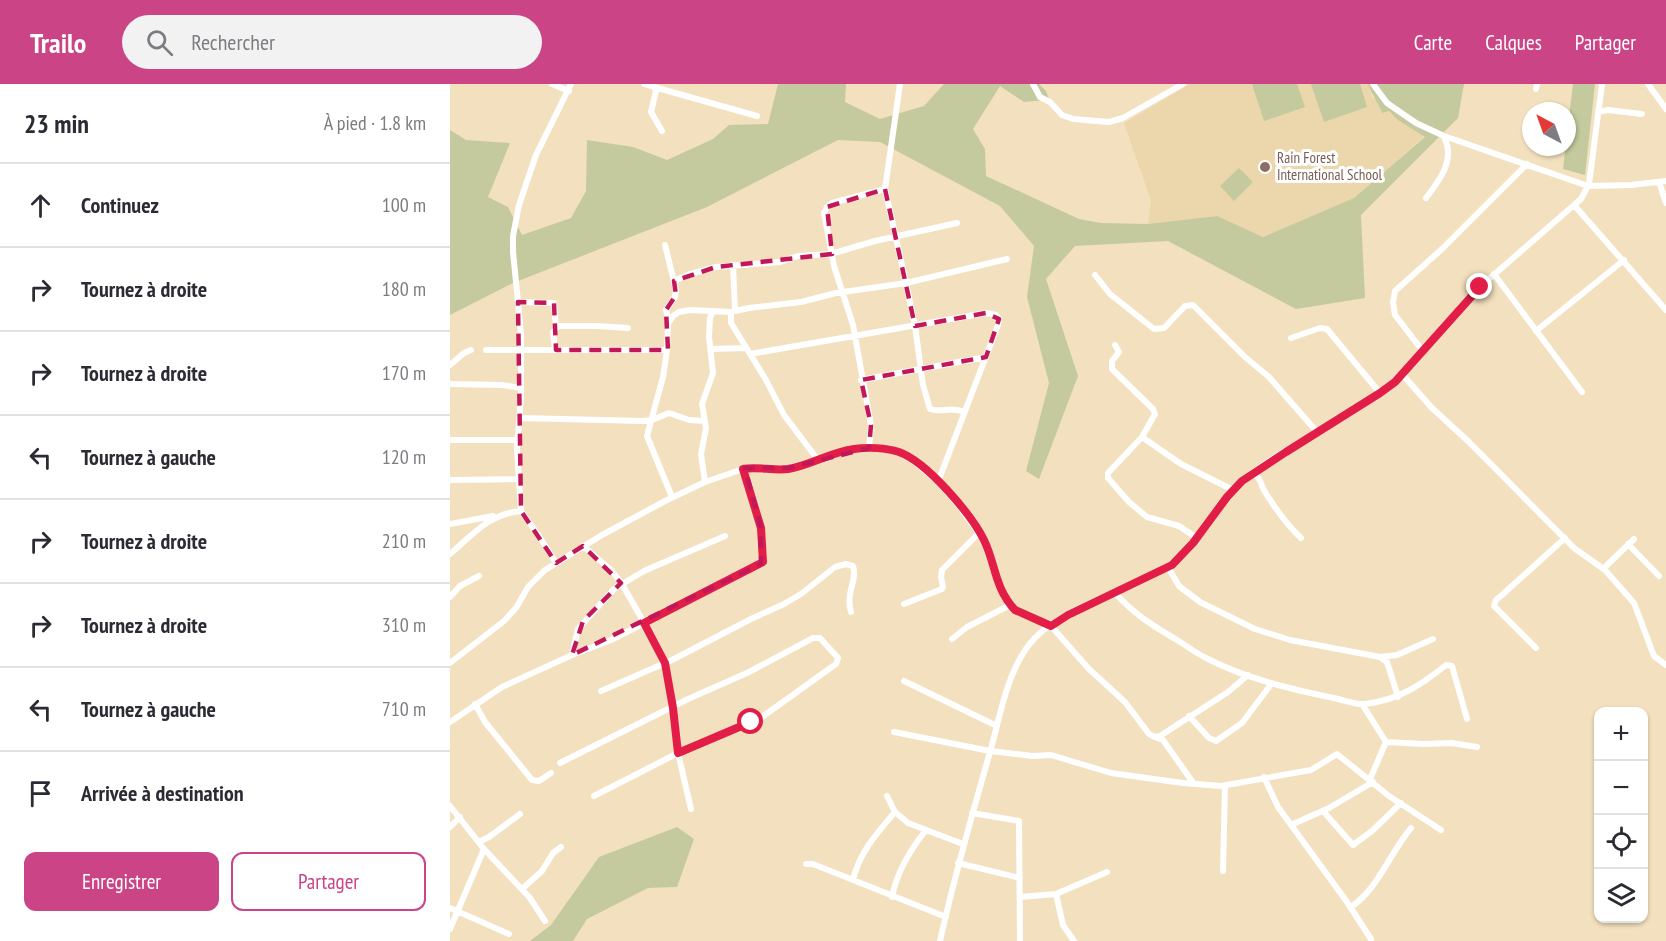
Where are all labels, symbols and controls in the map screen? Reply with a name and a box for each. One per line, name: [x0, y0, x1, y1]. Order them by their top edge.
search box: [122, 15, 542, 69]
text: Trailo: [30, 24, 86, 61]
icon: search: [143, 26, 176, 59]
text: Rechercher: [191, 28, 275, 56]
text: Carte: [1414, 29, 1452, 56]
text: Calques: [1485, 29, 1542, 56]
text: Partager: [1575, 29, 1636, 56]
north arrow: [1522, 102, 1576, 156]
text: 23 min: [24, 107, 89, 140]
text: À pied · 1.8 km: [324, 110, 426, 136]
place label: Rain Forest International School: [1277, 148, 1382, 184]
marker: Rain Forest International School: [1258, 160, 1272, 174]
icon: ahead: [24, 189, 57, 222]
text: Continuez: [81, 191, 159, 219]
text: 100 m: [382, 192, 426, 218]
icon: right: [24, 273, 57, 306]
route end: [1466, 273, 1492, 299]
text: Tournez à droite: [81, 275, 207, 303]
text: 180 m: [382, 276, 426, 302]
icon: right: [24, 357, 57, 390]
text: Tournez à droite: [81, 359, 207, 387]
text: 170 m: [382, 360, 426, 386]
icon: left: [24, 441, 57, 474]
text: Tournez à gauche: [81, 443, 216, 471]
text: 120 m: [382, 444, 426, 470]
icon: right: [24, 525, 57, 558]
text: Tournez à droite: [81, 527, 207, 555]
text: 210 m: [382, 528, 426, 554]
icon: right: [24, 609, 57, 642]
text: Tournez à droite: [81, 611, 207, 639]
text: 310 m: [382, 612, 426, 638]
icon: left: [24, 693, 57, 726]
text: Tournez à gauche: [81, 695, 216, 723]
text: 710 m: [382, 696, 426, 722]
map controls: [1594, 707, 1648, 923]
button: +: [1594, 707, 1648, 761]
route start: [737, 708, 763, 734]
button: −: [1594, 761, 1648, 815]
icon: arrive: [24, 777, 57, 810]
text: Arrivée à destination: [81, 779, 244, 807]
button: locate: [1594, 815, 1648, 869]
button: Enregistrer: [24, 852, 219, 911]
button: Partager: [231, 852, 426, 911]
button: layers: [1594, 869, 1648, 923]

